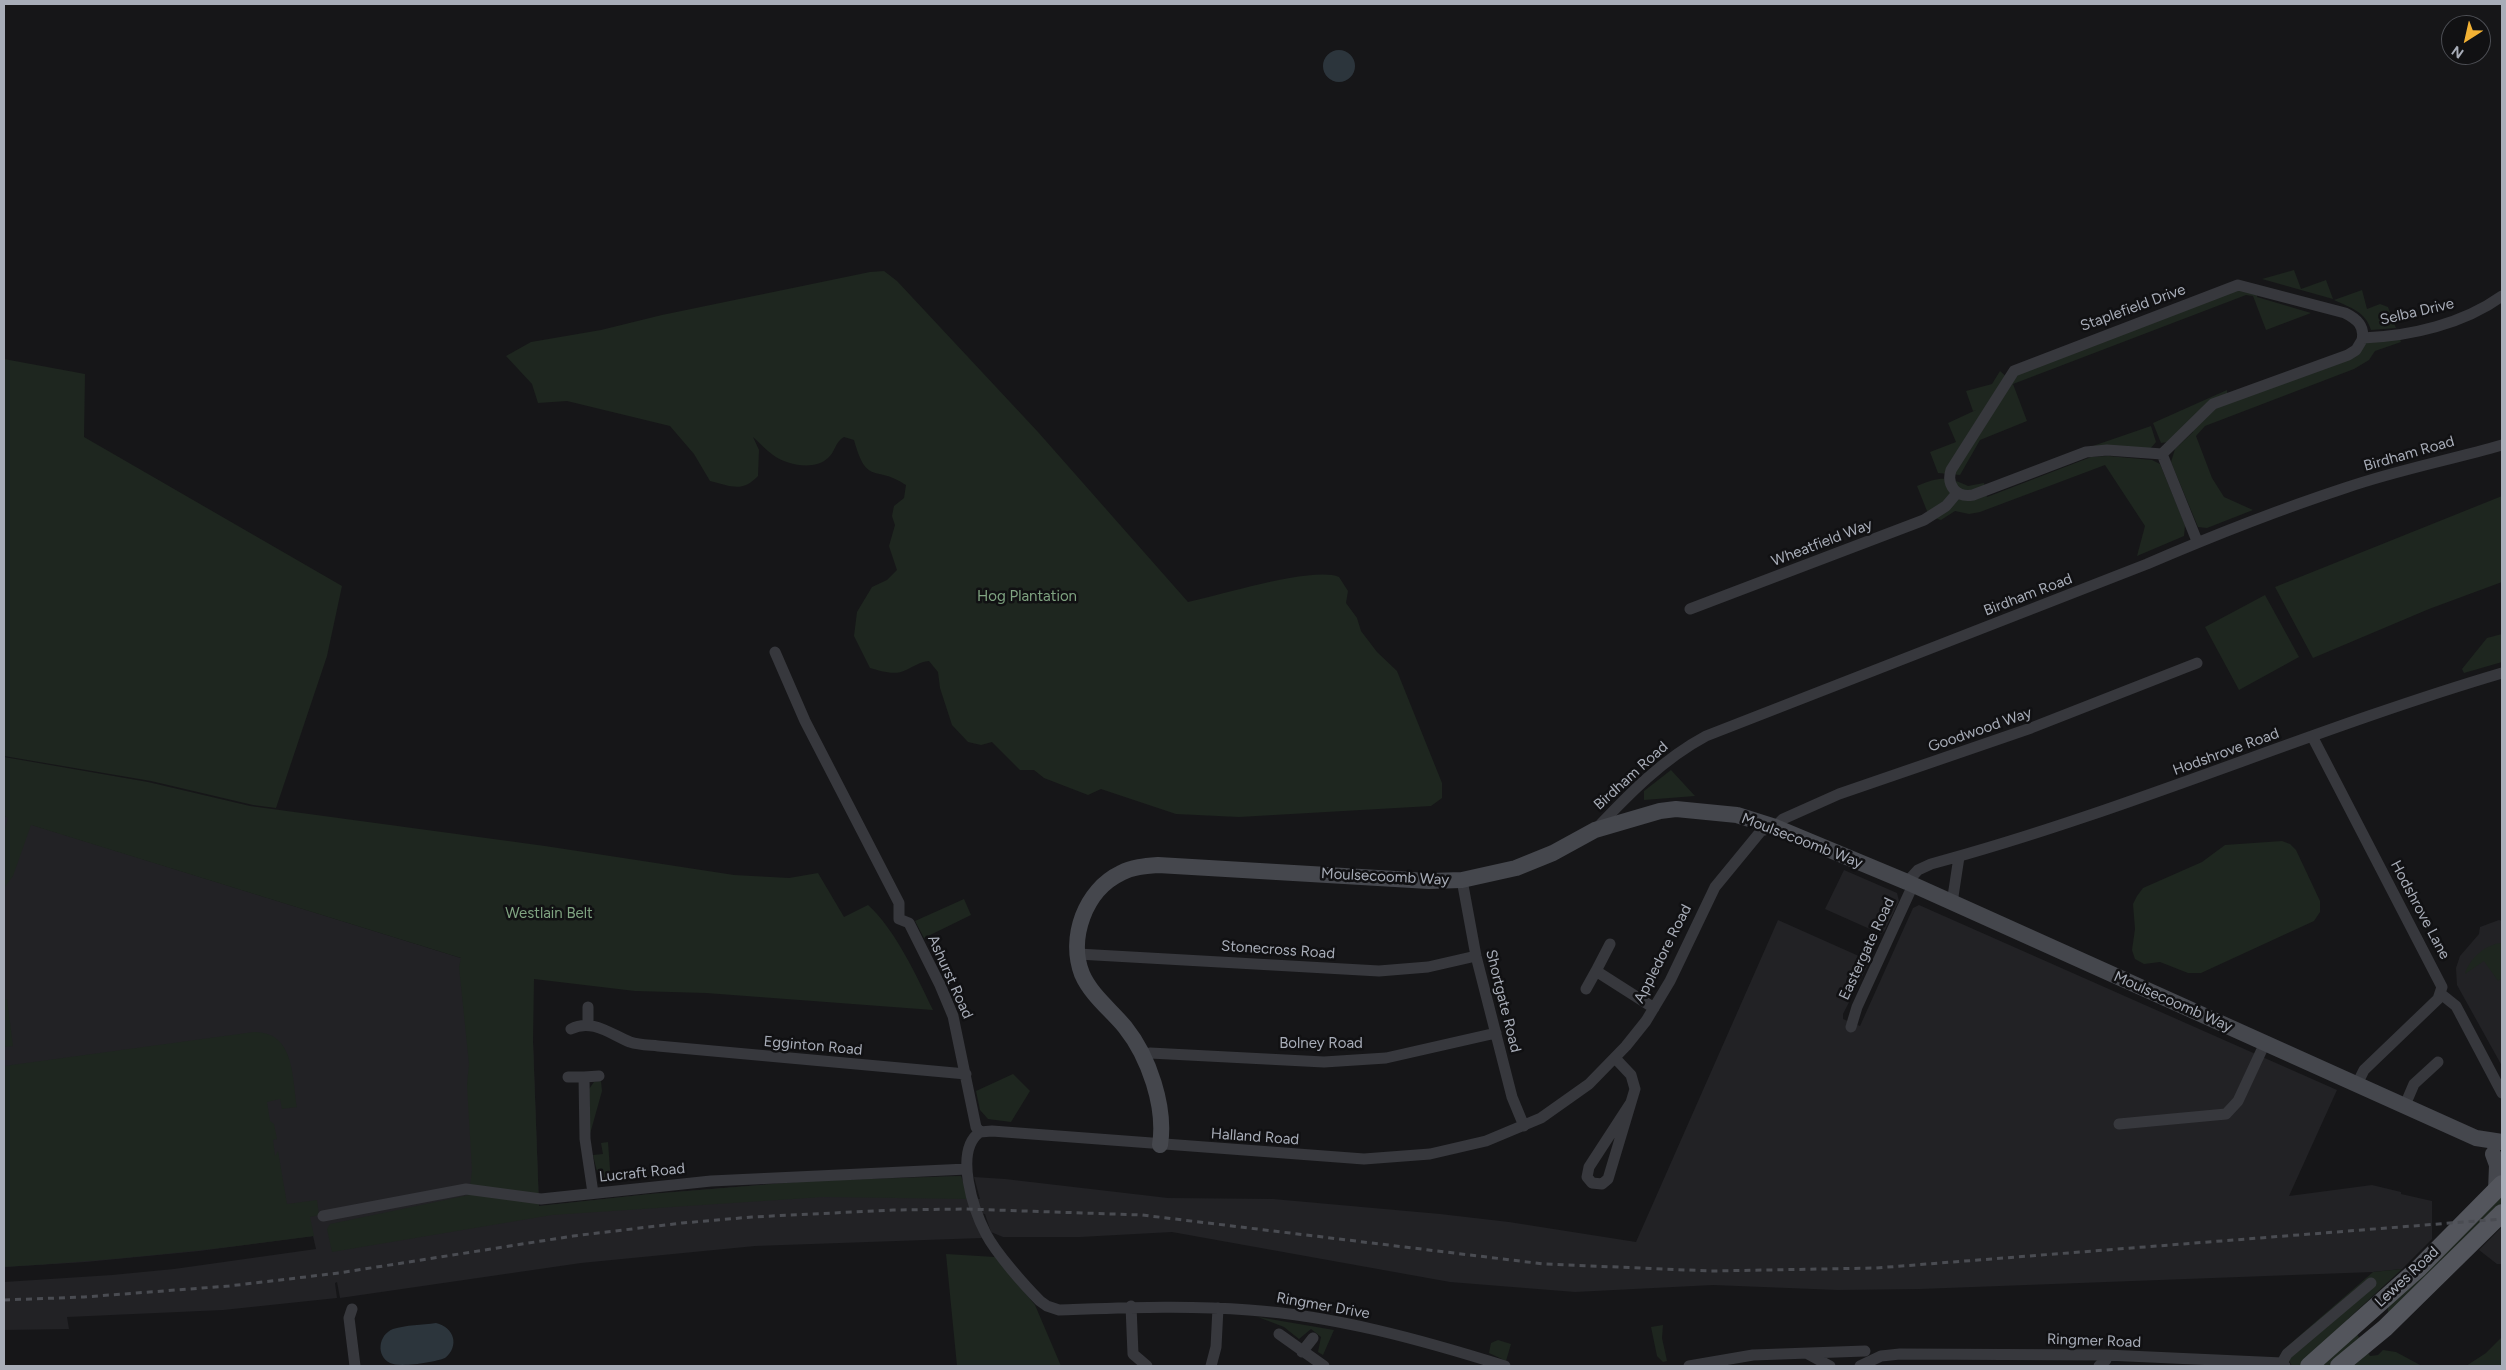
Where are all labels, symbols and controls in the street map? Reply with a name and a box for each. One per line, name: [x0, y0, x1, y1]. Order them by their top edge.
north arrow: [2441, 15, 2491, 65]
text: N: [2448, 42, 2467, 62]
street label: Staplefield Drive: [2078, 281, 2188, 335]
street label: Selba Drive: [2378, 295, 2456, 329]
street label: Birdham Road: [2362, 432, 2456, 476]
street label: Wheatfield Way: [1769, 516, 1875, 570]
street label: Birdham Road: [1981, 570, 2075, 620]
park label: Hog Plantation: [977, 588, 1077, 606]
street label: Goodwood Way: [1926, 704, 2034, 756]
street label: Hodshrove Road: [2170, 724, 2282, 780]
street label: Birdham Road: [1590, 738, 1672, 814]
street label: Moulsecoomb Way: [1739, 810, 1865, 872]
street label: Hodshrove Lane: [2386, 858, 2454, 962]
street label: Moulsecoomb Way: [1321, 865, 1449, 889]
street label: Eastergate Road: [1835, 895, 1899, 1003]
street label: Appledore Road: [1630, 902, 1696, 1006]
park label: Westlain Belt: [505, 905, 593, 923]
street label: Ashurst Road: [924, 932, 976, 1022]
street label: Stonecross Road: [1220, 937, 1336, 963]
street label: Shortgate Road: [1482, 948, 1524, 1054]
street label: Moulsecoomb Way: [2111, 968, 2235, 1036]
street label: Egginton Road: [763, 1033, 863, 1059]
street label: Bolney Road: [1279, 1035, 1363, 1053]
street label: Halland Road: [1210, 1125, 1300, 1149]
street label: Lucraft Road: [598, 1160, 686, 1186]
street label: Lewes Road: [2371, 1243, 2443, 1311]
street label: Ringmer Drive: [1275, 1289, 1371, 1323]
street label: Ringmer Road: [2047, 1330, 2141, 1352]

